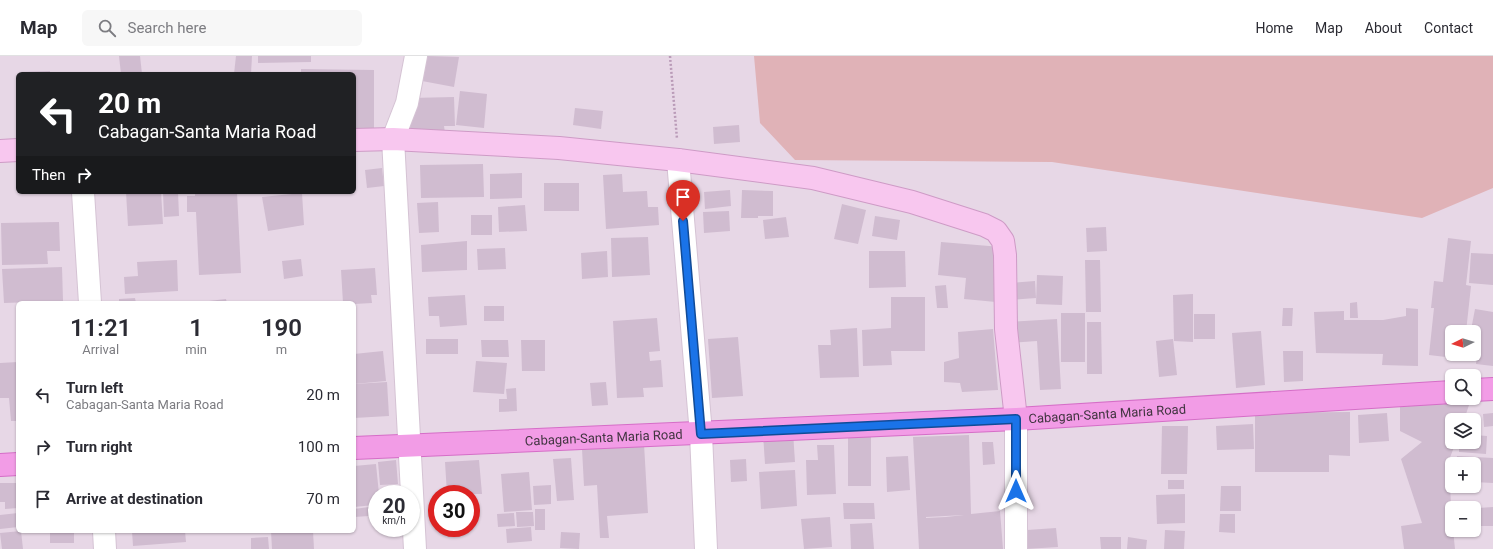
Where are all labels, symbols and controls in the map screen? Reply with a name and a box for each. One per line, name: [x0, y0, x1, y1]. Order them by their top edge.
search box: [82, 10, 362, 46]
text: Map: [20, 16, 58, 39]
icon: search: [96, 17, 118, 39]
text: Search here: [128, 19, 206, 37]
text: Home: [1255, 20, 1293, 36]
text: Map: [1315, 20, 1343, 36]
text: About: [1365, 20, 1402, 36]
text: Contact: [1424, 20, 1473, 36]
text: 20 m: [98, 87, 161, 120]
icon: left: [32, 88, 84, 140]
text: Cabagan-Santa Maria Road: [98, 121, 316, 142]
icon: right: [73, 164, 95, 186]
text: Then: [32, 166, 65, 184]
pin: [666, 180, 700, 221]
icon: arrive: [672, 186, 694, 208]
text: 11:21: [70, 314, 131, 342]
text: 1: [189, 314, 203, 342]
text: 190: [261, 314, 302, 342]
north arrow: [1445, 325, 1481, 361]
map controls: [1445, 325, 1481, 537]
text: Arrival: [82, 342, 119, 357]
text: min: [185, 342, 207, 357]
text: m: [276, 342, 287, 357]
button: search: [1445, 369, 1481, 405]
text: Turn left: [66, 379, 123, 397]
icon: left: [32, 384, 54, 406]
text: 20 m: [306, 386, 340, 404]
text: Cabagan-Santa Maria Road: [66, 397, 224, 412]
street label: Cabagan-Santa Maria Road: [1028, 401, 1186, 426]
button: layers: [1445, 413, 1481, 449]
street label: Cabagan-Santa Maria Road: [525, 426, 683, 448]
icon: right: [32, 436, 54, 458]
text: Turn right: [66, 438, 132, 456]
text: 100 m: [298, 438, 340, 456]
button: +: [1445, 457, 1481, 493]
position arrow: [995, 470, 1037, 512]
speed limit sign: 30: [428, 485, 480, 537]
icon: arrive: [32, 488, 54, 510]
text: Arrive at destination: [66, 490, 203, 508]
text: 70 m: [306, 490, 340, 508]
text: 20: [383, 494, 405, 518]
button: −: [1445, 501, 1481, 537]
text: km/h: [382, 515, 406, 526]

